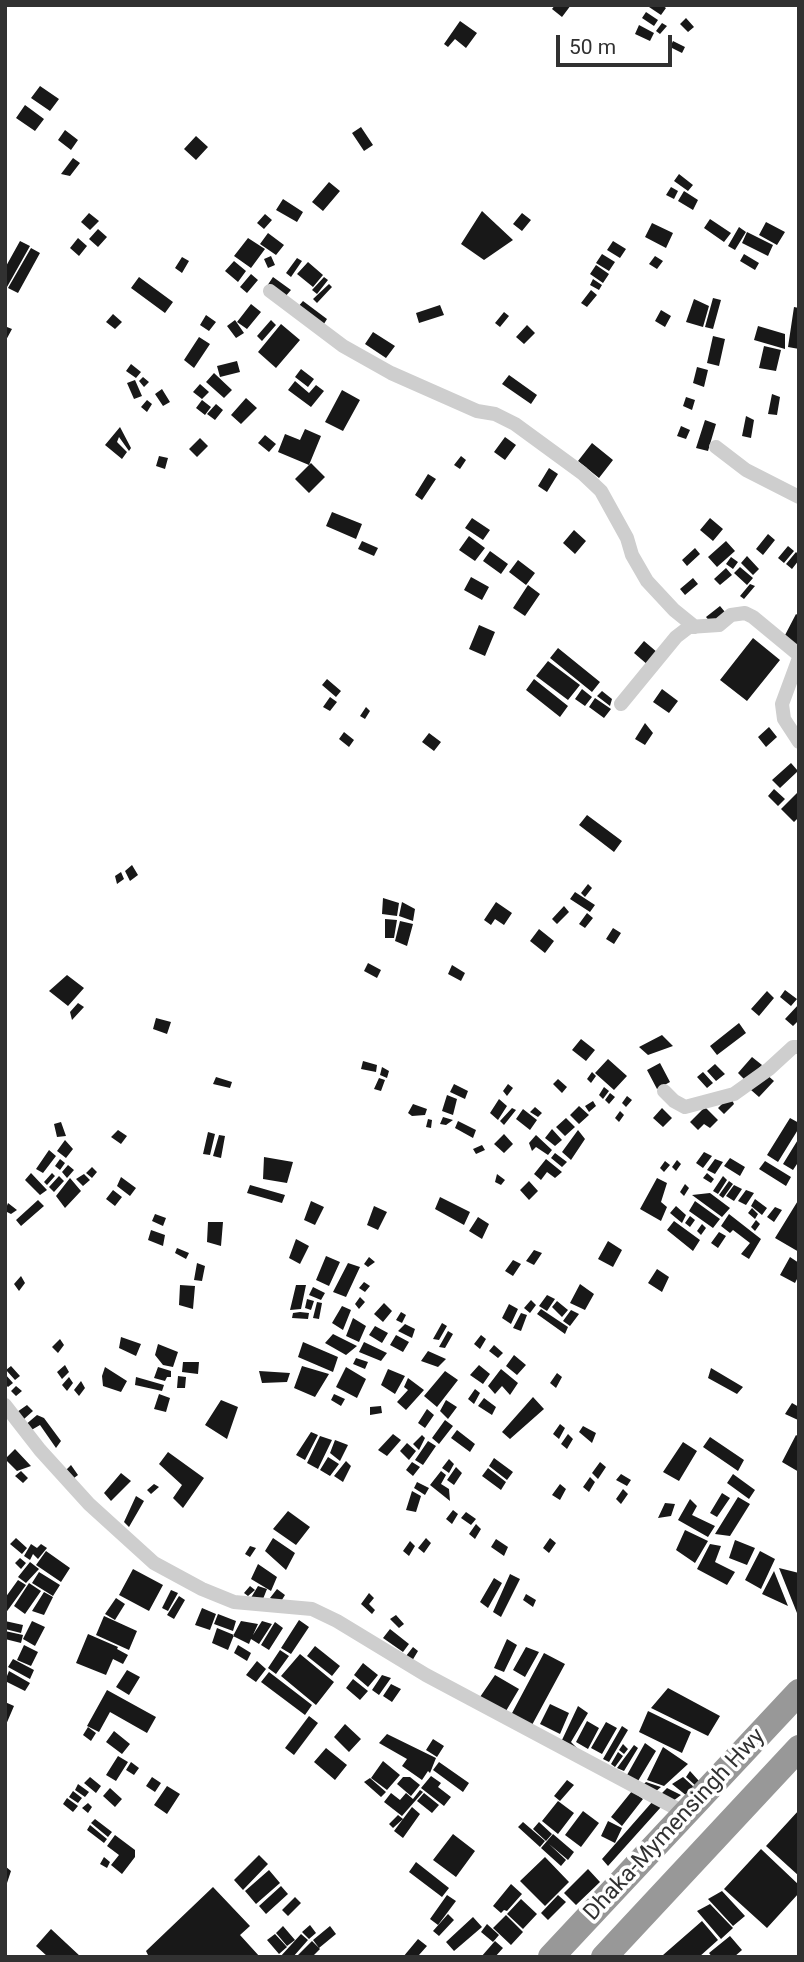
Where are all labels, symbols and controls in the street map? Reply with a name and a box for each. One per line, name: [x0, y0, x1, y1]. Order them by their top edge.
scale bar: [559, 21, 674, 65]
text: 50 m: [569, 35, 616, 59]
street label: Dhaka-Mymensingh Hwy: [579, 1723, 771, 1927]

